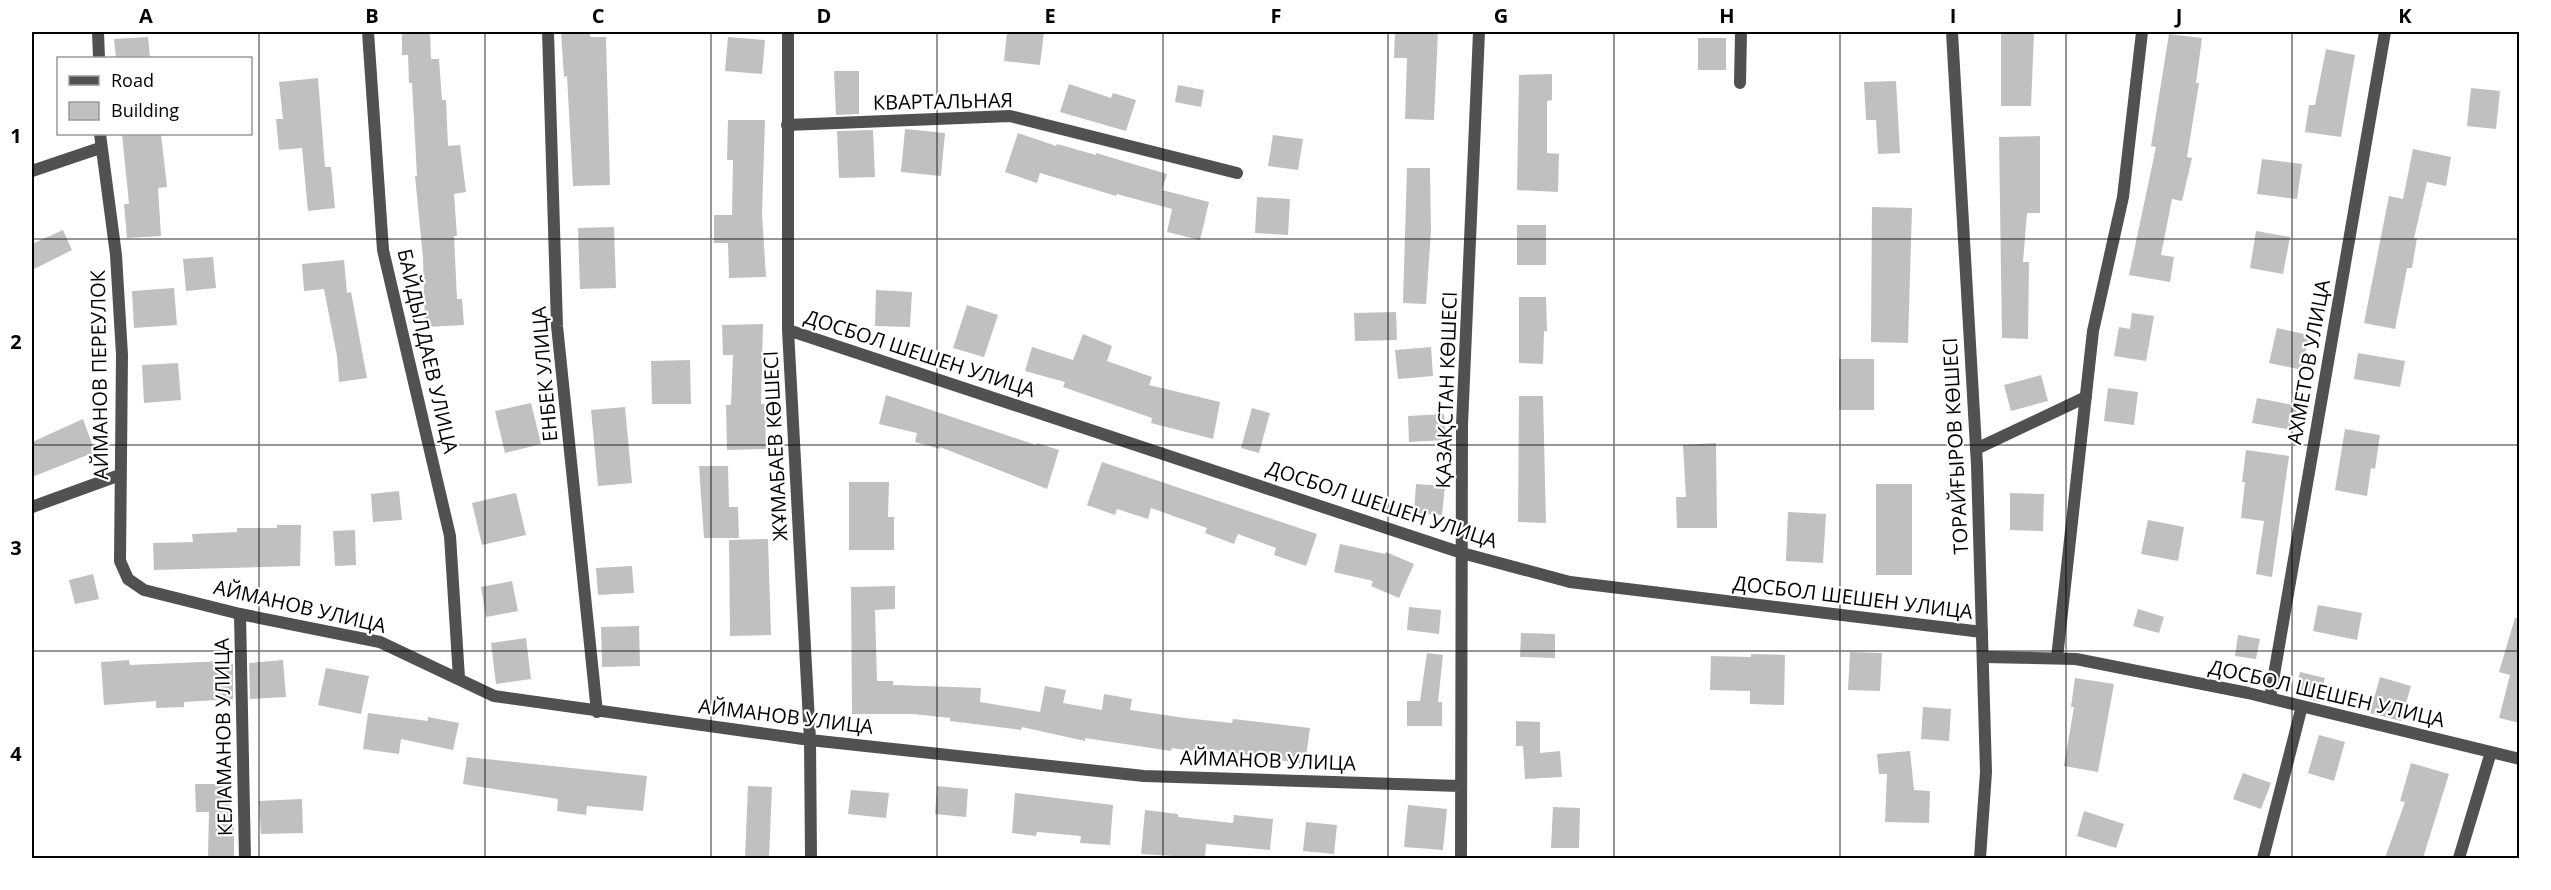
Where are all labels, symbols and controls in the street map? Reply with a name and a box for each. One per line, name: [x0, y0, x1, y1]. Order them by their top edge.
text: A: [139, 2, 153, 29]
text: B: [365, 2, 379, 29]
text: C: [592, 2, 605, 29]
text: D: [817, 2, 831, 29]
text: E: [1044, 2, 1056, 29]
text: F: [1271, 2, 1281, 29]
text: G: [1494, 2, 1508, 29]
text: H: [1719, 2, 1735, 29]
text: I: [1950, 2, 1956, 29]
text: J: [2174, 2, 2182, 29]
text: K: [2398, 2, 2412, 29]
legend: [57, 57, 252, 135]
text: Road: [111, 68, 154, 92]
street label: КВАРТАЛЬНАЯ: [873, 86, 1013, 116]
text: Building: [111, 98, 179, 122]
text: 1: [10, 122, 22, 149]
street label: БАЙДЫЛДАЕВ УЛИЦА: [391, 246, 465, 456]
street label: АЙМАНОВ ПЕРЕУЛОК: [84, 269, 114, 480]
street label: АХМЕТОВ УЛИЦА: [2280, 277, 2336, 447]
street label: ҚАЗАҚСТАН КӨШЕСІ: [1429, 291, 1463, 489]
street label: ДОСБОЛ ШЕШЕН УЛИЦА: [801, 303, 1039, 403]
street label: ЕНБЕК УЛИЦА: [525, 305, 563, 443]
text: 2: [10, 328, 22, 355]
street label: ТОРАЙҒЫРОВ КӨШЕСІ: [1936, 337, 1974, 555]
street label: ЖҰМАБАЕВ КӨШЕСІ: [757, 350, 793, 542]
street label: ДОСБОЛ ШЕШЕН УЛИЦА: [1263, 454, 1501, 554]
text: 3: [10, 534, 22, 561]
street label: ДОСБОЛ ШЕШЕН УЛИЦА: [1732, 569, 1975, 625]
street label: АЙМАНОВ УЛИЦА: [211, 573, 389, 639]
street label: КЕЛАМАНОВ УЛИЦА: [208, 637, 238, 836]
street label: ДОСБОЛ ШЕШЕН УЛИЦА: [2206, 653, 2448, 733]
street label: АЙМАНОВ УЛИЦА: [697, 692, 875, 740]
text: 4: [10, 740, 22, 767]
street label: АЙМАНОВ УЛИЦА: [1180, 743, 1357, 777]

